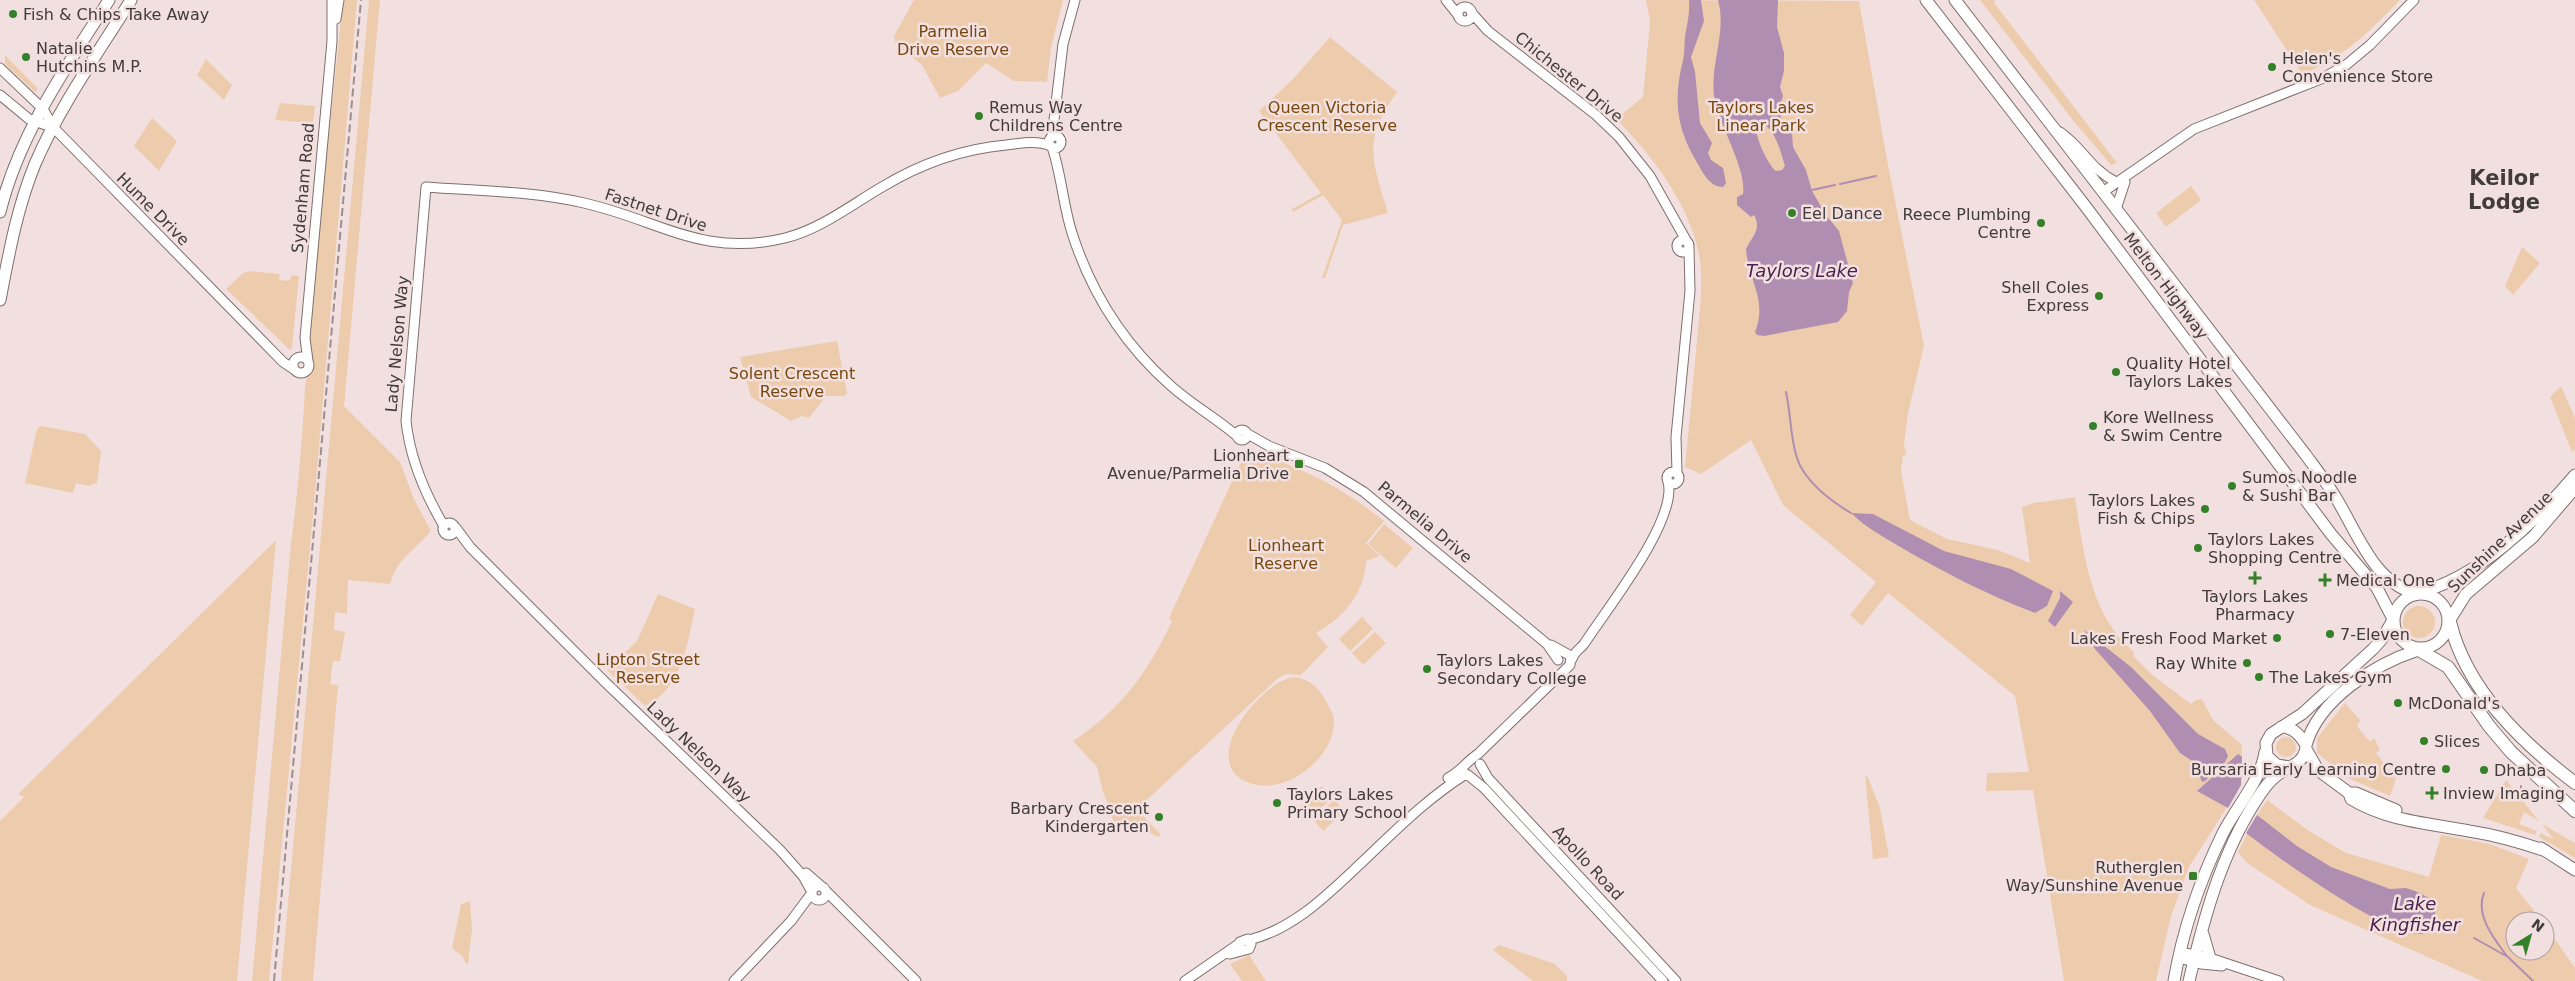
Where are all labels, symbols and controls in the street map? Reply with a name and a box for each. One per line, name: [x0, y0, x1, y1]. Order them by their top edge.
place label: Fish & Chips Take Away: [23, 5, 209, 24]
marker: Fish & Chips Take Away: [7, 8, 19, 20]
park label: Parmelia Drive Reserve: [897, 22, 1009, 59]
street label: Chichester Drive: [1511, 28, 1627, 126]
place label: Natalie Hutchins M.P.: [36, 39, 143, 76]
place label: Helen's Convenience Store: [2282, 49, 2433, 86]
marker: Natalie Hutchins M.P.: [20, 51, 32, 63]
marker: Helen's Convenience Store: [2266, 61, 2278, 73]
place label: Remus Way Childrens Centre: [989, 98, 1123, 135]
park label: Queen Victoria Crescent Reserve: [1257, 98, 1397, 135]
park label: Taylors Lakes Linear Park: [1707, 98, 1814, 135]
marker: Remus Way Childrens Centre: [973, 110, 985, 122]
street label: Sydenham Road: [288, 122, 318, 254]
district label: Keilor Lodge: [2468, 166, 2540, 214]
street label: Hume Drive: [113, 169, 193, 249]
street label: Fastnet Drive: [603, 185, 709, 235]
place label: Eel Dance: [1802, 204, 1882, 223]
place label: Reece Plumbing Centre: [1902, 205, 2031, 242]
marker: Eel Dance: [1786, 207, 1798, 219]
marker: Reece Plumbing Centre: [2035, 217, 2047, 229]
street label: Melton Highway: [2120, 229, 2212, 343]
water label: Taylors Lake: [1746, 260, 1858, 281]
street label: Lady Nelson Way: [382, 275, 412, 413]
place label: Shell Coles Express: [2001, 278, 2089, 315]
marker: Shell Coles Express: [2093, 290, 2105, 302]
place label: Quality Hotel Taylors Lakes: [2125, 354, 2232, 391]
park label: Solent Crescent Reserve: [729, 364, 855, 401]
marker: Quality Hotel Taylors Lakes: [2110, 366, 2122, 378]
place label: Kore Wellness & Swim Centre: [2103, 408, 2222, 445]
marker: Kore Wellness & Swim Centre: [2087, 420, 2099, 432]
place label: Lionheart Avenue/Parmelia Drive: [1107, 446, 1289, 483]
marker: Lionheart Avenue/Parmelia Drive: [1293, 458, 1305, 470]
place label: Sumos Noodle & Sushi Bar: [2242, 468, 2357, 505]
street label: Parmelia Drive: [1374, 477, 1476, 567]
marker: Sumos Noodle & Sushi Bar: [2226, 480, 2238, 492]
street label: Sunshine Avenue: [2444, 487, 2556, 597]
place label: Taylors Lakes Fish & Chips: [2088, 491, 2195, 528]
marker: Taylors Lakes Fish & Chips: [2199, 503, 2211, 515]
place label: Taylors Lakes Shopping Centre: [2207, 530, 2342, 567]
park label: Lionheart Reserve: [1248, 536, 1324, 573]
marker: Taylors Lakes Shopping Centre: [2192, 542, 2204, 554]
place label: Medical One: [2336, 571, 2435, 590]
marker: Taylors Lakes Pharmacy: [2249, 572, 2261, 584]
marker: Medical One: [2318, 573, 2332, 587]
place label: Taylors Lakes Pharmacy: [2201, 587, 2308, 624]
place label: 7-Eleven: [2340, 625, 2410, 644]
marker: 7-Eleven: [2324, 628, 2336, 640]
place label: Lakes Fresh Food Market: [2070, 629, 2267, 648]
marker: Lakes Fresh Food Market: [2271, 632, 2283, 644]
park label: Lipton Street Reserve: [596, 650, 700, 687]
place label: Taylors Lakes Secondary College: [1436, 651, 1587, 688]
place label: Ray White: [2155, 654, 2237, 673]
marker: Ray White: [2241, 657, 2253, 669]
marker: Taylors Lakes Secondary College: [1421, 663, 1433, 675]
place label: The Lakes Gym: [2268, 668, 2392, 687]
marker: The Lakes Gym: [2253, 671, 2265, 683]
place label: McDonald's: [2408, 694, 2500, 713]
marker: McDonald's: [2392, 697, 2404, 709]
street label: Lady Nelson Way: [643, 698, 755, 806]
place label: Slices: [2434, 732, 2480, 751]
marker: Slices: [2418, 735, 2430, 747]
place label: Bursaria Early Learning Centre: [2191, 760, 2436, 779]
place label: Dhaba: [2494, 761, 2546, 780]
marker: Bursaria Early Learning Centre: [2440, 763, 2452, 775]
marker: Dhaba: [2478, 764, 2490, 776]
place label: Inview Imaging: [2443, 784, 2565, 803]
place label: Taylors Lakes Primary School: [1286, 785, 1407, 822]
marker: Inview Imaging: [2425, 786, 2439, 800]
marker: Taylors Lakes Primary School: [1271, 797, 1283, 809]
place label: Barbary Crescent Kindergarten: [1010, 799, 1149, 836]
marker: Barbary Crescent Kindergarten: [1153, 811, 1165, 823]
street label: Apollo Road: [1549, 822, 1627, 904]
place label: Rutherglen Way/Sunshine Avenue: [2006, 858, 2183, 895]
marker: Rutherglen Way/Sunshine Avenue: [2187, 870, 2199, 882]
water label: Lake Kingfisher: [2370, 893, 2462, 935]
north arrow: [2505, 911, 2555, 961]
text: N: [2528, 916, 2547, 936]

